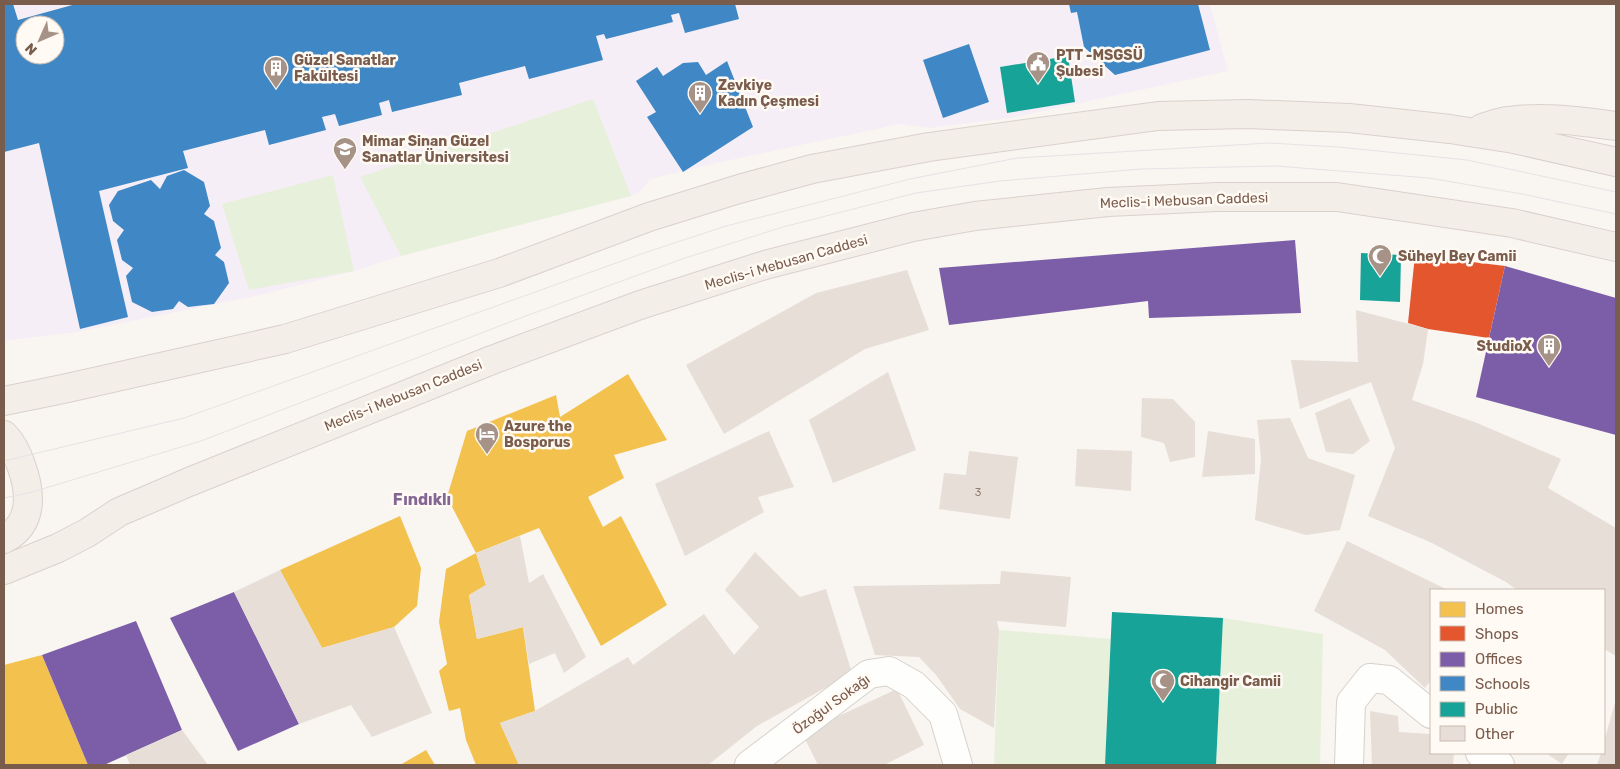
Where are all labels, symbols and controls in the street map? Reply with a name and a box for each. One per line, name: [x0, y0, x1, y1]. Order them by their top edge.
north arrow: [15, 15, 65, 65]
text: N: [22, 39, 41, 58]
place label: PTT -MSGSÜ Şubesi: [1056, 46, 1143, 80]
public building icon: PTT -MSGSÜ Şubesi: [1025, 50, 1051, 84]
place label: Güzel Sanatlar Fakültesi: [294, 52, 397, 85]
building icon: Güzel Sanatlar Fakültesi: [263, 55, 289, 89]
place label: Zevkiye Kadın Çeşmesi: [718, 77, 819, 110]
building icon: Zevkiye Kadın Çeşmesi: [687, 80, 713, 114]
place label: Mimar Sinan Güzel Sanatlar Üniversitesi: [362, 133, 509, 166]
school or university icon: Mimar Sinan Güzel Sanatlar Üniversitesi: [332, 136, 358, 170]
street label: Meclis-i Mebusan Caddesi: [1099, 189, 1269, 212]
street label: Meclis-i Mebusan Caddesi: [703, 231, 870, 294]
mosque icon: Süheyl Bey Camii: [1367, 243, 1393, 277]
place label: Süheyl Bey Camii: [1398, 248, 1516, 265]
building icon: StudioX: [1536, 333, 1562, 367]
place label: StudioX: [1477, 338, 1532, 355]
street label: Meclis-i Mebusan Caddesi: [322, 356, 485, 435]
place label: Azure the Bosporus: [504, 418, 572, 451]
hotel icon: Azure the Bosporus: [474, 421, 500, 455]
house number: 3: [975, 486, 982, 499]
district label: Fındıklı: [393, 490, 451, 509]
legend: [1430, 589, 1605, 754]
text: Homes: [1475, 600, 1524, 618]
text: Shops: [1475, 625, 1519, 643]
text: Offices: [1475, 650, 1523, 668]
mosque icon: Cihangir Camii: [1150, 668, 1176, 702]
street label: Özoğul Sokağı: [789, 671, 873, 738]
place label: Cihangir Camii: [1180, 673, 1281, 690]
text: Schools: [1475, 675, 1531, 693]
text: Public: [1475, 700, 1518, 718]
text: Other: [1475, 725, 1515, 743]

